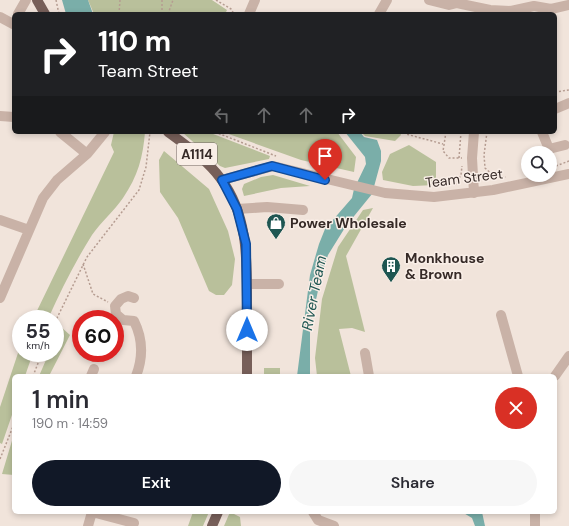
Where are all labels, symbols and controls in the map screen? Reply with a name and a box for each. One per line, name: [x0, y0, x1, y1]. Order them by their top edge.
text: 110 m: [98, 23, 171, 60]
icon: right: [32, 28, 84, 80]
text: Team Street: [98, 59, 198, 83]
icon: left: [211, 104, 233, 126]
icon: ahead: [253, 104, 275, 126]
icon: ahead: [295, 104, 317, 126]
icon: right: [337, 104, 359, 126]
pin: [308, 139, 342, 180]
road number: A1114: [177, 143, 217, 165]
icon: arrive: [314, 145, 336, 167]
map controls: [521, 146, 557, 182]
button: search: [521, 146, 557, 182]
street label: Team Street: [424, 164, 504, 192]
shop icon: Power Wholesale: [265, 212, 287, 240]
place label: Power Wholesale: [290, 214, 407, 232]
place label: Monkhouse & Brown: [405, 249, 484, 283]
water label: River Team: [297, 254, 331, 332]
building icon: Monkhouse & Brown: [380, 255, 402, 283]
position arrow: [226, 309, 268, 351]
speed limit sign: 60: [72, 310, 124, 362]
text: 55: [26, 318, 50, 344]
text: km/h: [26, 339, 50, 352]
text: 1 min: [32, 384, 89, 415]
button: close: [495, 387, 537, 429]
text: 190 m · 14:59: [32, 415, 108, 432]
button: Exit: [32, 460, 281, 506]
button: Share: [289, 460, 537, 506]

